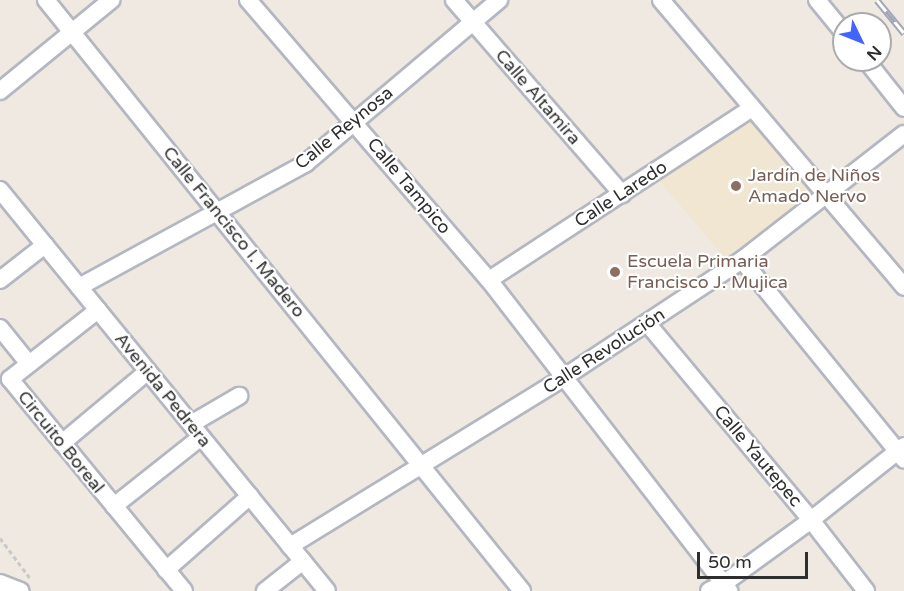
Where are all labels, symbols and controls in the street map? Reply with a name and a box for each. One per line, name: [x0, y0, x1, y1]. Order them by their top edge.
north arrow: [832, 12, 892, 72]
text: N: [862, 41, 885, 64]
street label: Calle Altamira: [491, 45, 585, 149]
street label: Calle Reynosa: [291, 82, 397, 174]
street label: Calle Tampico: [363, 134, 455, 238]
street label: Calle Francisco I. Madero: [158, 142, 310, 322]
street label: Calle Laredo: [571, 156, 671, 232]
place label: Jardín de Niños Amado Nervo: [748, 165, 880, 207]
marker: Jardín de Niños Amado Nervo: [729, 179, 743, 193]
place label: Escuela Primaria Francisco J. Mujica: [627, 251, 788, 294]
marker: Escuela Primaria Francisco J. Mujica: [608, 265, 622, 279]
street label: Calle Revolución: [539, 304, 669, 398]
street label: Avenida Pedrera: [110, 328, 216, 452]
street label: Circuito Boreal: [13, 386, 109, 498]
street label: Calle Yautepec: [709, 401, 807, 511]
scale bar: [700, 540, 811, 578]
text: 50 m: [708, 551, 752, 573]

